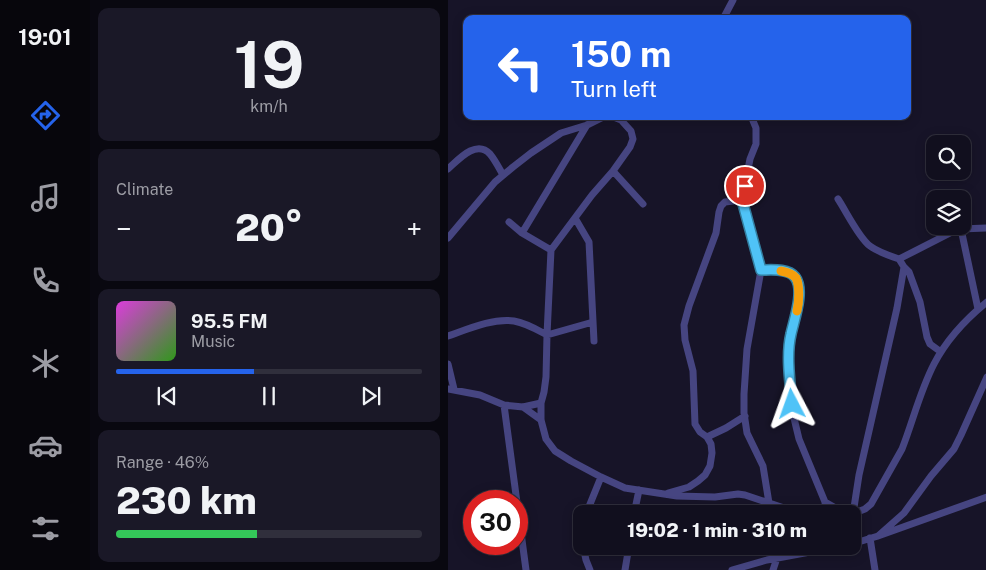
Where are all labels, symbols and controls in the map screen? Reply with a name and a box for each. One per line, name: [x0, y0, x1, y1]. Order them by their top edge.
text: 19:01: [18, 24, 72, 50]
text: 19: [234, 26, 304, 103]
text: 150 m: [571, 34, 671, 75]
icon: left: [488, 35, 553, 100]
text: Turn left: [571, 76, 657, 102]
text: km/h: [250, 97, 288, 116]
icon: directions: [28, 98, 63, 133]
map controls: [926, 135, 971, 235]
button: search: [926, 135, 971, 180]
pin: [724, 165, 766, 207]
icon: arrive: [731, 172, 759, 200]
icon: music: [28, 180, 63, 215]
text: Climate: [116, 180, 173, 199]
button: layers: [926, 190, 971, 235]
text: 20°: [235, 205, 303, 250]
text: −: [116, 212, 132, 245]
text: +: [406, 212, 422, 245]
icon: phone: [28, 263, 63, 298]
text: 95.5 FM: [191, 310, 268, 332]
text: Music: [191, 332, 235, 351]
icon: climate: [28, 346, 63, 381]
position arrow: [765, 377, 817, 429]
icon: previous: [153, 382, 181, 410]
icon: pause: [255, 382, 283, 410]
icon: next: [357, 382, 385, 410]
icon: car: [28, 428, 63, 463]
text: Range · 46%: [116, 453, 209, 472]
text: 230 km: [116, 478, 257, 523]
speed limit sign: 30: [463, 490, 528, 555]
icon: filters: [28, 511, 63, 546]
text: 19:02 · 1 min · 310 m: [627, 519, 807, 541]

